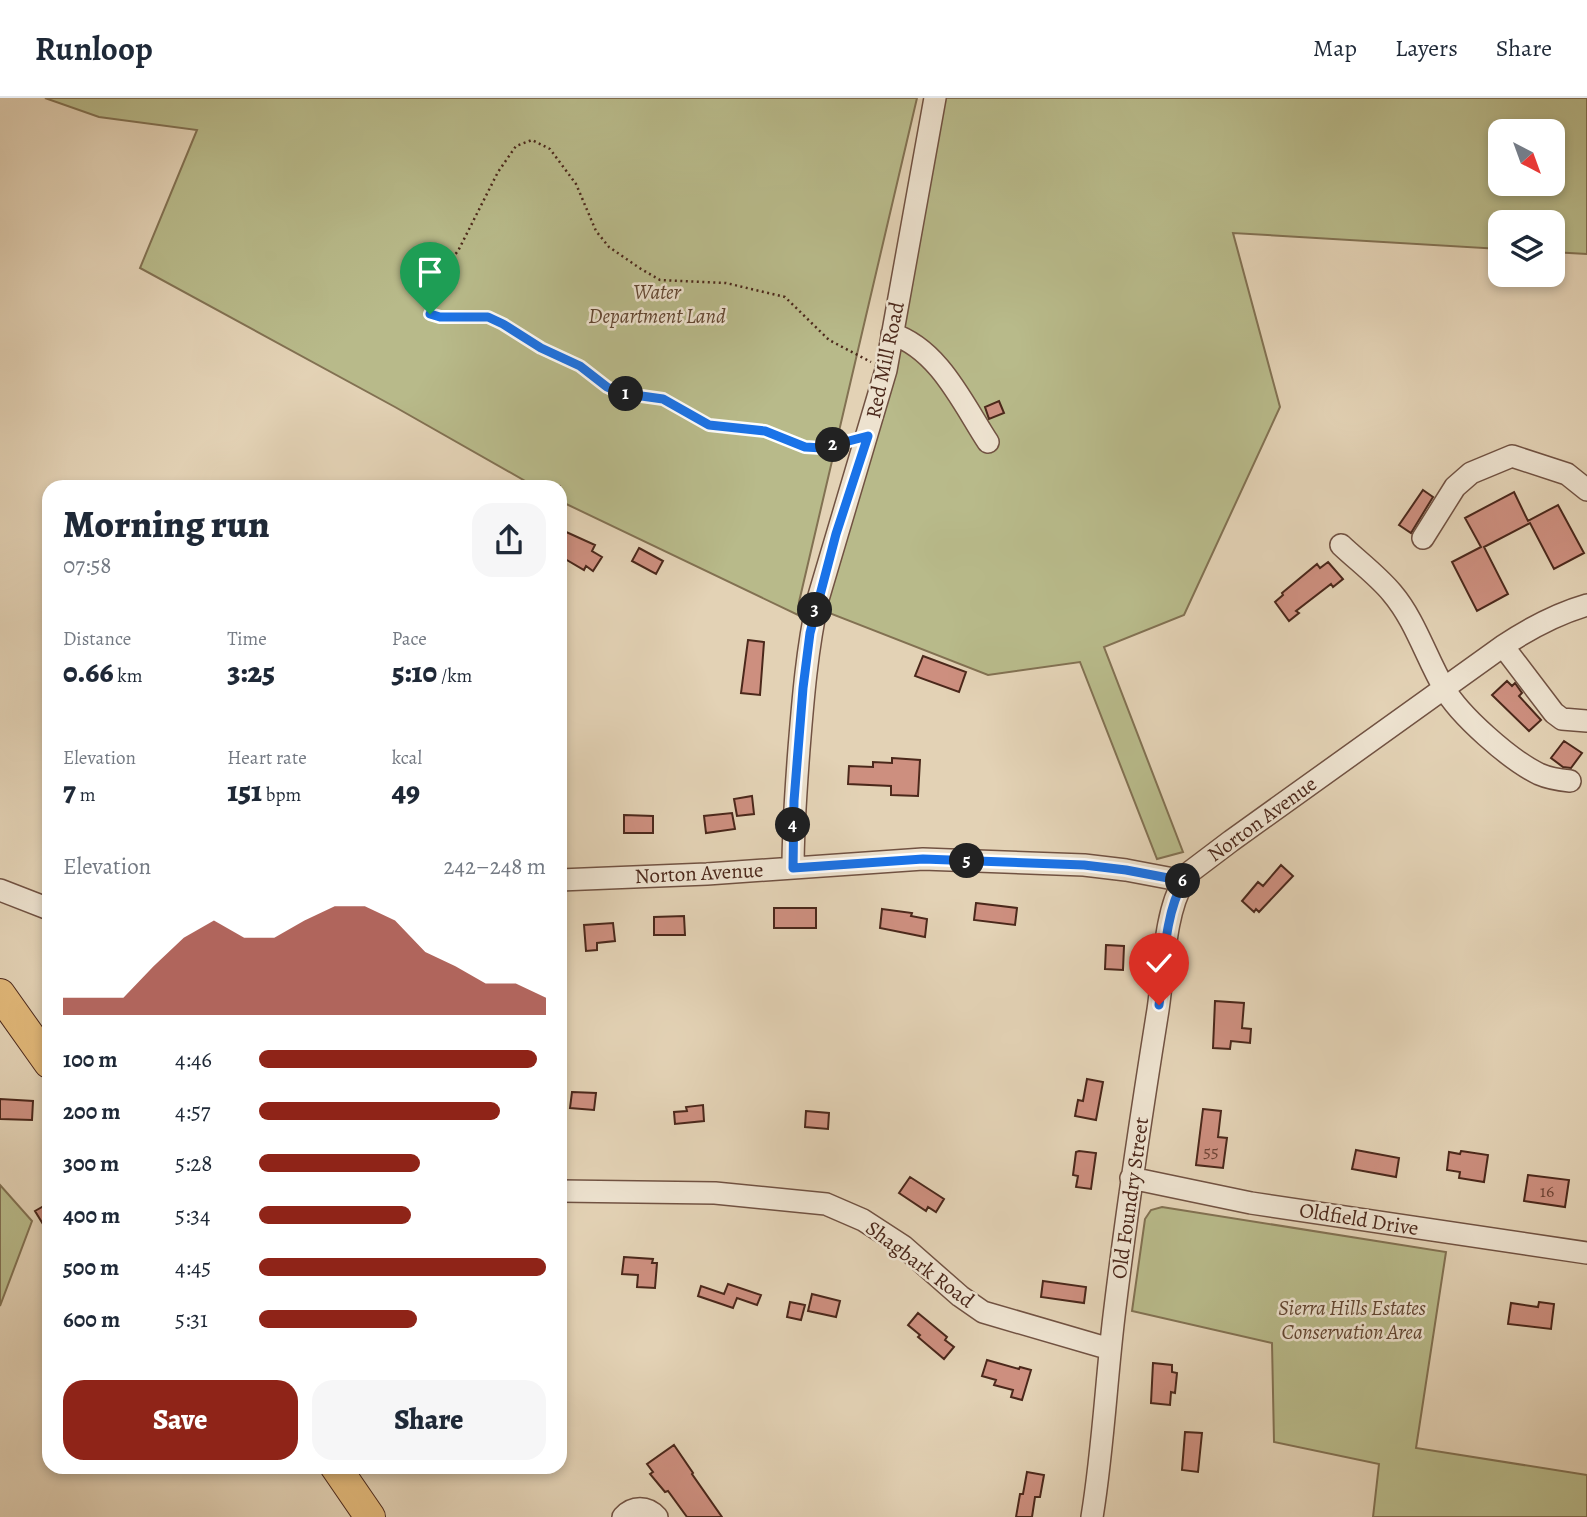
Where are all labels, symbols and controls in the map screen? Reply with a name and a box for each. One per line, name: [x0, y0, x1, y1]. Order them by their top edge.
text: Runloop: [35, 26, 153, 71]
text: Map: [1313, 32, 1357, 64]
text: Layers: [1395, 32, 1458, 64]
text: Share: [1496, 32, 1552, 64]
north arrow: [1488, 119, 1564, 196]
map controls: [1488, 119, 1565, 287]
button: layers: [1488, 210, 1565, 287]
pin: [400, 242, 460, 314]
icon: arrive: [411, 253, 449, 291]
park label: Water Department Land: [588, 278, 726, 330]
street label: Red Mill Road: [859, 298, 911, 421]
pin: 1: [608, 376, 644, 412]
text: 1: [622, 380, 629, 406]
pin: 2: [816, 428, 850, 462]
text: 2: [828, 431, 837, 457]
text: Morning run: [63, 498, 270, 550]
button: share: [472, 503, 546, 577]
text: 07:58: [63, 550, 111, 581]
pin: 3: [798, 592, 832, 628]
text: 3: [810, 596, 819, 622]
text: Distance: [63, 626, 131, 652]
text: Time: [227, 626, 267, 652]
text: Pace: [392, 626, 427, 652]
text: 0.66: [63, 652, 114, 692]
text: 3:25: [227, 652, 275, 692]
text: 5:10: [392, 652, 437, 692]
text: km: [114, 663, 143, 689]
text: /km: [437, 663, 472, 689]
text: Elevation: [63, 745, 136, 771]
text: Heart rate: [227, 745, 307, 771]
text: kcal: [392, 745, 422, 771]
street label: Norton Avenue: [1202, 770, 1322, 868]
text: 7: [63, 771, 76, 811]
text: 151: [227, 771, 262, 811]
text: 49: [392, 771, 420, 811]
text: m: [76, 782, 95, 808]
text: bpm: [262, 782, 301, 808]
pin: 4: [776, 808, 810, 842]
text: 4: [788, 811, 797, 837]
pin: 5: [950, 844, 984, 878]
text: 5: [962, 847, 971, 873]
text: Elevation: [63, 851, 151, 882]
text: 242–248 m: [444, 851, 546, 882]
street label: Norton Avenue: [634, 856, 764, 890]
pin: 6: [1166, 864, 1200, 898]
text: 6: [1178, 867, 1187, 893]
pin: [1129, 933, 1189, 1005]
icon: check: [1140, 944, 1178, 982]
text: 100 m: [63, 1044, 118, 1075]
text: 4:46: [175, 1044, 212, 1075]
text: 200 m: [63, 1096, 121, 1127]
text: 4:57: [175, 1096, 210, 1127]
street label: Old Foundry Street: [1105, 1115, 1155, 1281]
house number: 55: [1203, 1139, 1219, 1163]
text: 300 m: [63, 1148, 119, 1179]
text: 5:28: [175, 1148, 212, 1179]
house number: 16: [1540, 1179, 1554, 1203]
street label: Oldfield Drive: [1297, 1196, 1421, 1242]
text: 400 m: [63, 1200, 120, 1231]
text: 5:34: [175, 1200, 210, 1231]
street label: Shagbark Road: [860, 1214, 981, 1315]
text: 500 m: [63, 1252, 119, 1283]
text: 4:45: [175, 1252, 211, 1283]
park label: Sierra Hills Estates Conservation Area: [1278, 1294, 1426, 1346]
text: 600 m: [63, 1304, 120, 1335]
text: 5:31: [175, 1304, 208, 1335]
button: Save: [63, 1380, 298, 1460]
button: Share: [312, 1380, 546, 1460]

